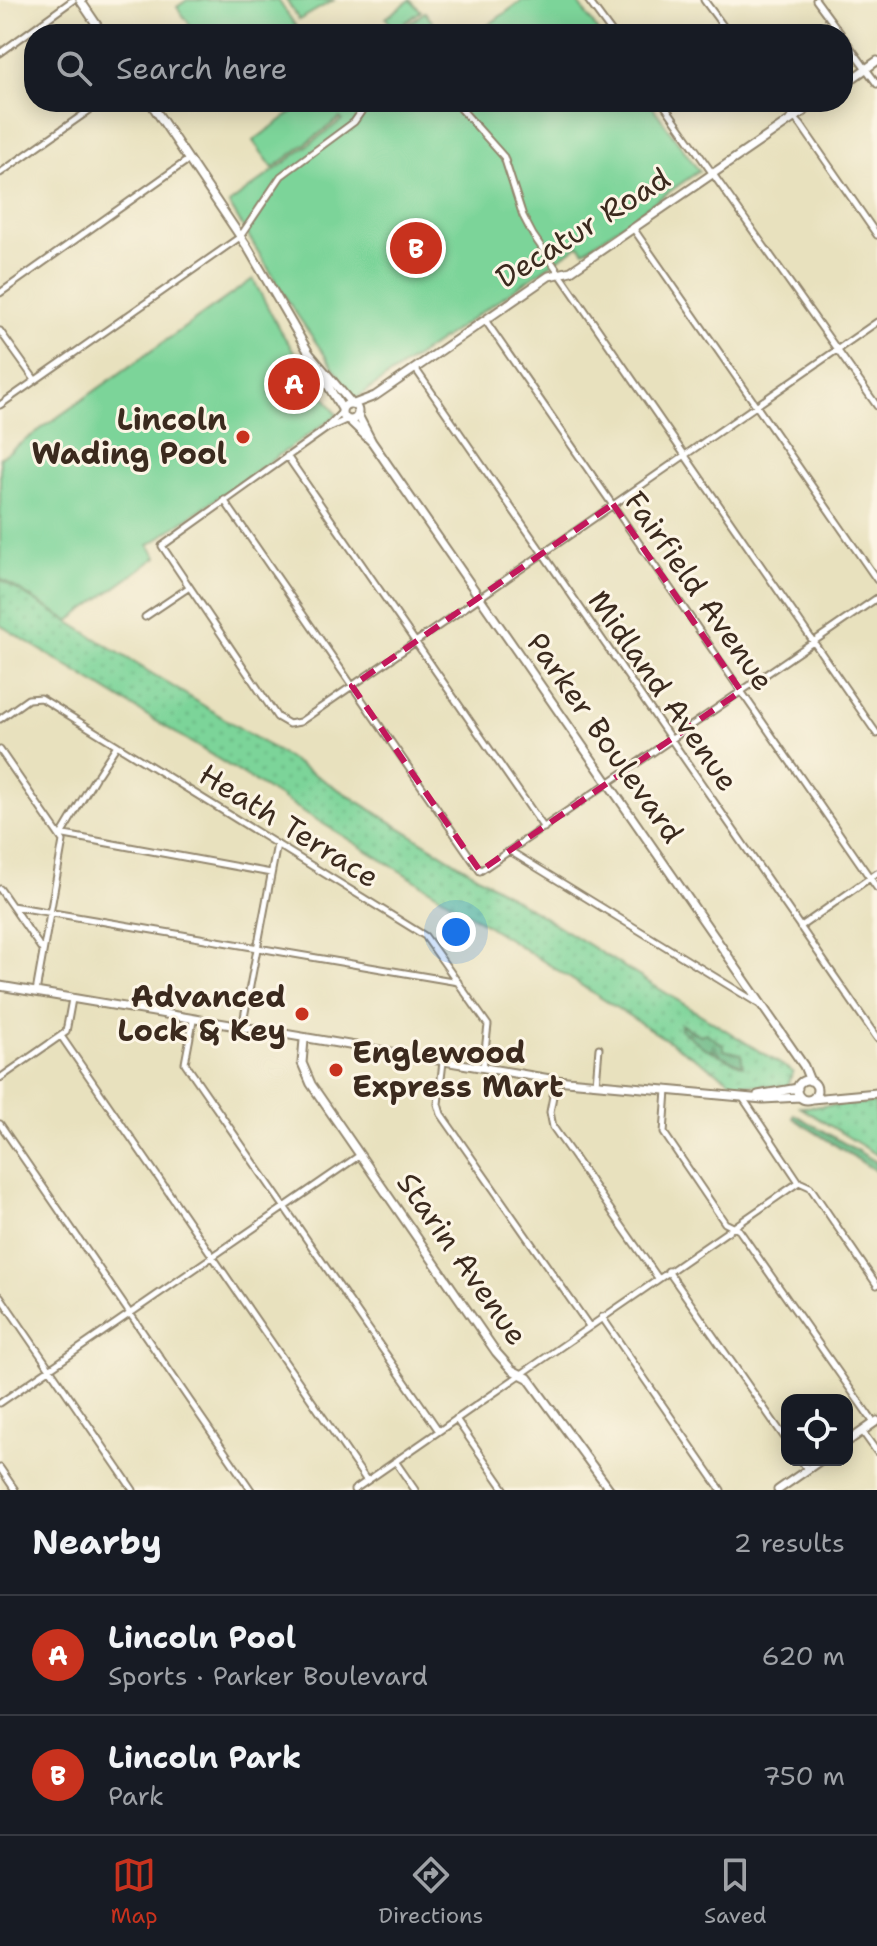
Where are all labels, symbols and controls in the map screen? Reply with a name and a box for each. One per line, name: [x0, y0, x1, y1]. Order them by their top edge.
search box: [24, 24, 853, 112]
icon: search: [52, 46, 96, 90]
text: Search here: [116, 48, 287, 89]
street label: Decatur Road: [488, 158, 678, 298]
pin: B: [390, 218, 442, 278]
pin: A: [268, 354, 320, 414]
place label: Lincoln Wading Pool: [32, 399, 227, 474]
marker: Lincoln Wading Pool: [234, 428, 252, 446]
street label: Fairfield Avenue: [615, 483, 784, 699]
street label: Midland Avenue: [579, 582, 748, 799]
street label: Parker Boulevard: [517, 624, 693, 851]
street label: Heath Terrace: [191, 754, 387, 897]
your location: [436, 912, 476, 952]
place label: Advanced Lock & Key: [118, 976, 286, 1051]
marker: Advanced Lock & Key: [293, 1005, 311, 1023]
place label: Englewood Express Mart: [352, 1032, 564, 1107]
marker: Englewood Express Mart: [327, 1061, 345, 1079]
street label: Starin Avenue: [388, 1164, 537, 1353]
map controls: [781, 1394, 853, 1466]
button: locate: [781, 1394, 853, 1466]
text: Nearby: [32, 1519, 162, 1565]
text: 2 results: [733, 1525, 845, 1560]
text: Lincoln Pool: [108, 1617, 296, 1658]
text: A: [48, 1638, 68, 1673]
text: 620 m: [762, 1638, 845, 1673]
text: Sports · Parker Boulevard: [108, 1658, 428, 1693]
text: Lincoln Park: [108, 1737, 301, 1778]
text: B: [50, 1758, 66, 1793]
text: 750 m: [763, 1758, 845, 1793]
text: Park: [108, 1778, 164, 1813]
tab: Map: [110, 1853, 158, 1930]
tab: Directions: [378, 1853, 483, 1930]
tab: Saved: [704, 1853, 767, 1930]

